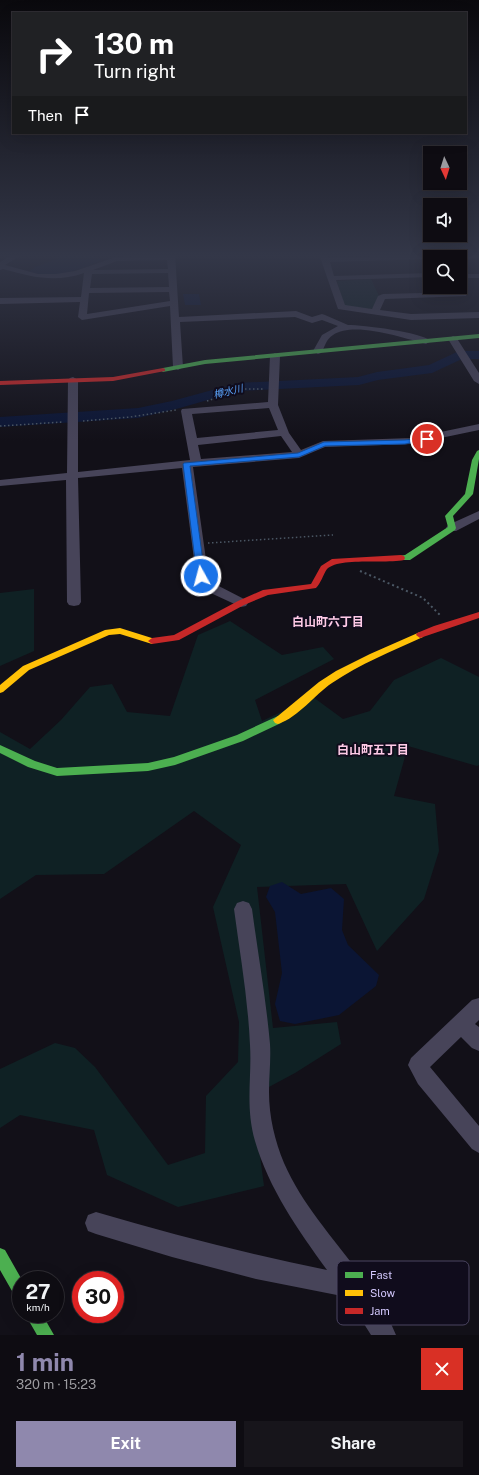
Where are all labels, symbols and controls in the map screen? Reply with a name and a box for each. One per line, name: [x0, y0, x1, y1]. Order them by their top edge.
text: 130 m: [94, 27, 174, 60]
icon: right: [28, 28, 80, 80]
text: Turn right: [94, 61, 176, 82]
icon: arrive: [71, 104, 93, 126]
text: Then: [28, 107, 63, 124]
north arrow: [423, 146, 467, 190]
map controls: [423, 146, 467, 294]
button: sound: [423, 198, 467, 242]
button: search: [423, 250, 467, 294]
water label: 樽水川: [212, 382, 245, 400]
pin: [410, 422, 444, 456]
icon: arrive: [416, 428, 438, 450]
position arrow: [180, 555, 222, 597]
district label: 白山町六丁目: [292, 615, 364, 629]
district label: 白山町五丁目: [337, 743, 409, 757]
legend: [337, 1261, 469, 1325]
text: Fast: [370, 1269, 392, 1281]
speed limit sign: 30: [72, 1271, 124, 1323]
text: 27: [25, 1280, 51, 1304]
text: Slow: [370, 1287, 396, 1299]
text: km/h: [26, 1301, 50, 1313]
text: Jam: [370, 1305, 390, 1317]
text: 1 min: [16, 1348, 74, 1376]
button: close: [421, 1348, 463, 1390]
text: 320 m · 15:23: [16, 1377, 96, 1392]
button: Exit: [16, 1421, 236, 1467]
button: Share: [244, 1421, 463, 1467]

